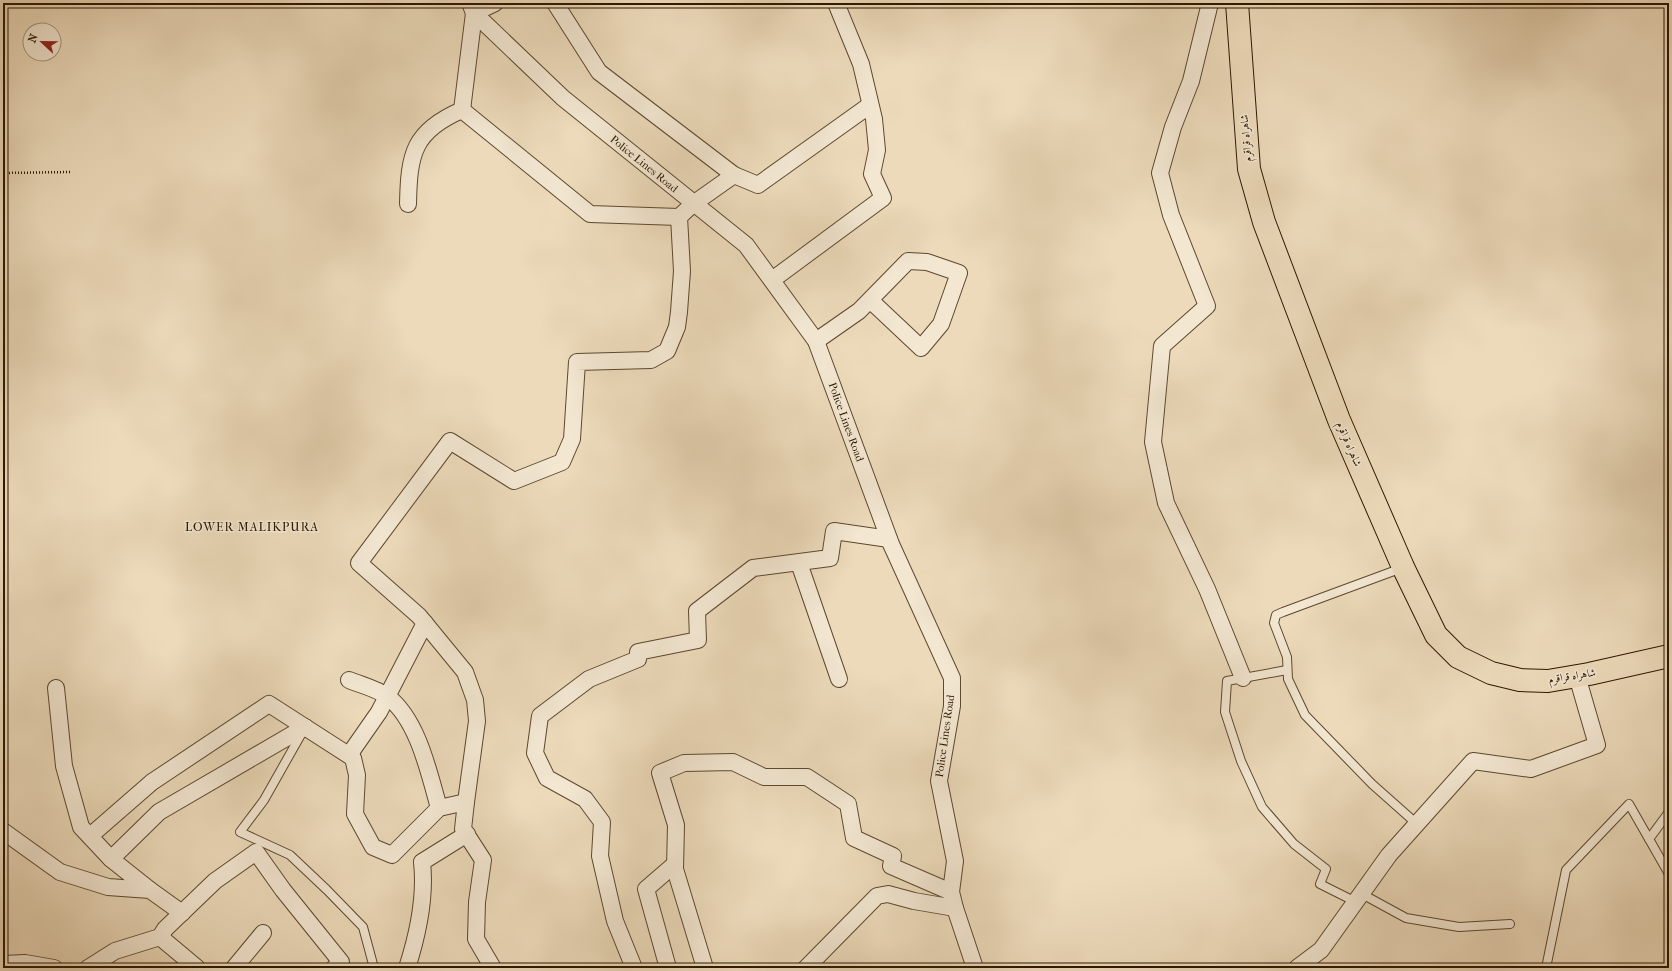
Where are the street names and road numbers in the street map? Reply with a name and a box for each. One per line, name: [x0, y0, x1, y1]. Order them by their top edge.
street label: شاہراہ قراقرم: [1237, 113, 1258, 162]
street label: Police Lines Road: [608, 133, 681, 196]
street label: Police Lines Road: [826, 381, 867, 464]
street label: شاہراہ قراقرم: [1331, 419, 1364, 470]
street label: شاہراہ قراقرم: [1547, 666, 1597, 689]
street label: Police Lines Road: [933, 693, 957, 778]

